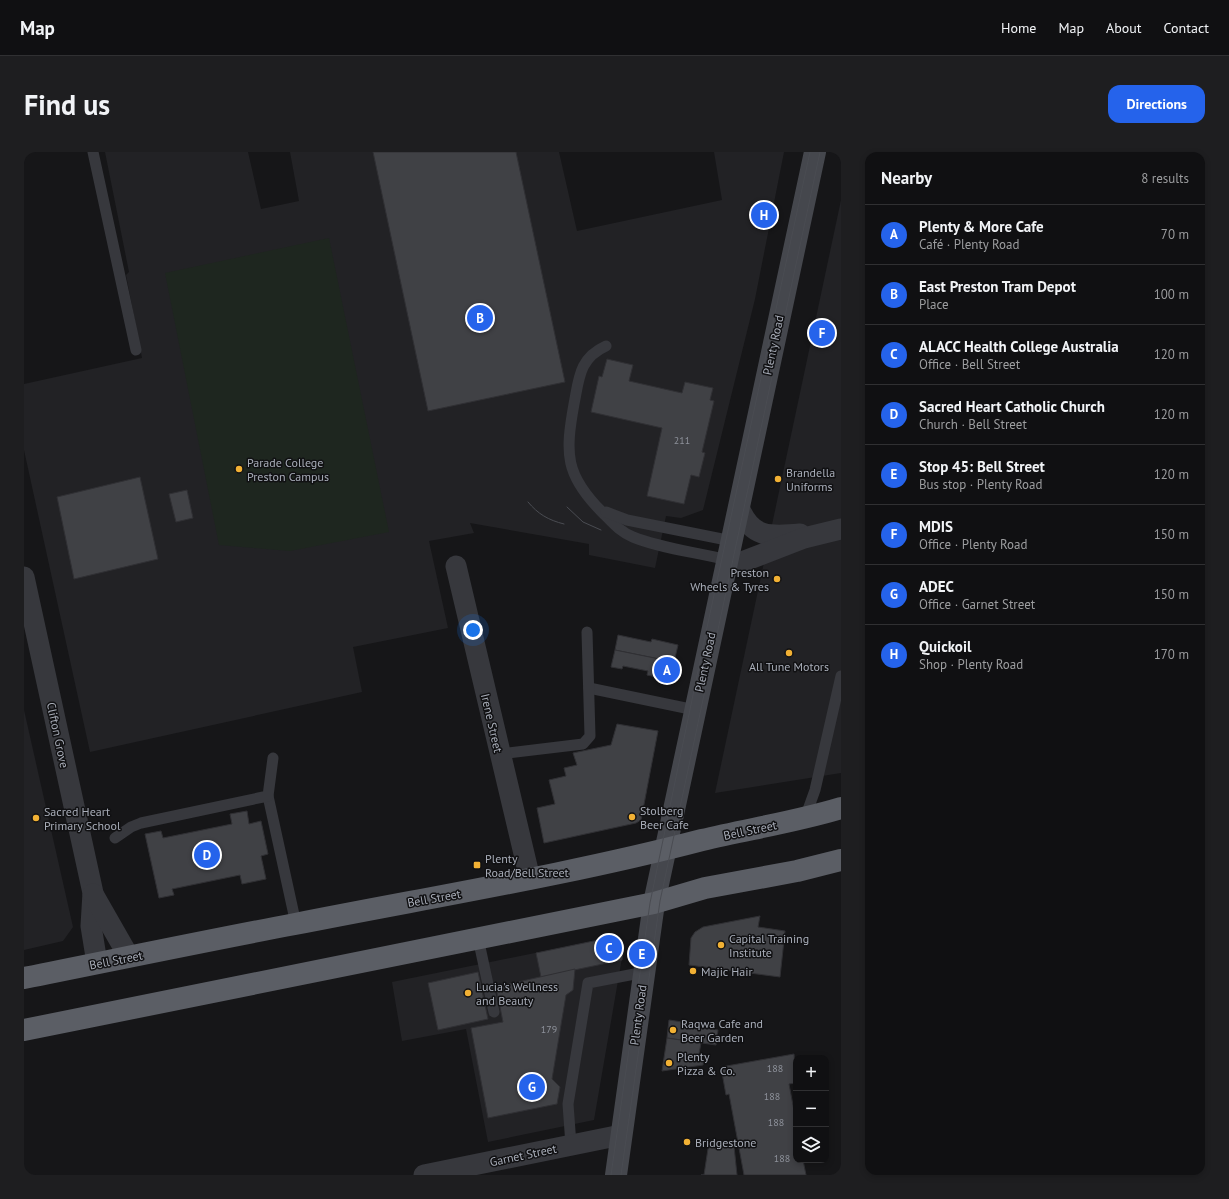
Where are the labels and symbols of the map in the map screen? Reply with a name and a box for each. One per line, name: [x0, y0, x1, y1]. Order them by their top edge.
pin: H: [751, 200, 777, 230]
pin: B: [467, 303, 493, 333]
street label: Plenty Road: [759, 314, 787, 376]
pin: F: [809, 318, 835, 348]
house number: 211: [674, 434, 690, 447]
place label: Parade College Preston Campus: [247, 455, 329, 484]
marker: Parade College Preston Campus: [234, 464, 244, 474]
place label: Brandella Uniforms: [786, 465, 835, 494]
marker: Brandella Uniforms: [773, 474, 783, 484]
place label: Preston Wheels & Tyres: [690, 565, 769, 594]
marker: Preston Wheels & Tyres: [772, 574, 782, 584]
your location: [463, 620, 483, 640]
street label: Plenty Road: [691, 631, 719, 693]
marker: All Tune Motors: [784, 648, 794, 658]
pin: A: [654, 655, 680, 685]
place label: All Tune Motors: [749, 659, 829, 674]
street label: Irene Street: [478, 692, 506, 754]
street label: Clifton Grove: [44, 701, 72, 769]
place label: Stolberg Beer Cafe: [640, 803, 689, 832]
place label: Sacred Heart Primary School: [44, 804, 121, 833]
marker: Stolberg Beer Cafe: [627, 812, 637, 822]
marker: Sacred Heart Primary School: [31, 813, 41, 823]
street label: Bell Street: [722, 817, 778, 843]
pin: D: [194, 840, 220, 870]
place label: Plenty Road/Bell Street: [485, 851, 569, 880]
marker: Plenty Road/Bell Street: [472, 860, 482, 870]
street label: Bell Street: [406, 886, 462, 910]
place label: Capital Training Institute: [729, 931, 809, 960]
pin: C: [596, 933, 622, 963]
pin: E: [629, 939, 655, 969]
marker: Capital Training Institute: [716, 940, 726, 950]
street label: Bell Street: [88, 947, 144, 973]
place label: Majic Hair: [701, 964, 753, 979]
marker: Majic Hair: [688, 966, 698, 976]
place label: Lucia's Wellness and Beauty: [476, 979, 558, 1008]
street label: Plenty Road: [626, 984, 650, 1046]
marker: Lucia's Wellness and Beauty: [463, 988, 473, 998]
place label: Raqwa Cafe and Beer Garden: [681, 1016, 763, 1045]
house number: 179: [541, 1023, 557, 1036]
marker: Raqwa Cafe and Beer Garden: [668, 1025, 678, 1035]
place label: Plenty Pizza & Co.: [677, 1049, 735, 1078]
marker: Plenty Pizza & Co.: [664, 1058, 674, 1068]
house number: 188: [767, 1062, 783, 1075]
pin: G: [519, 1072, 545, 1102]
house number: 188: [764, 1090, 780, 1103]
house number: 188: [768, 1116, 784, 1129]
place label: Bridgestone: [695, 1135, 756, 1150]
marker: Bridgestone: [682, 1137, 692, 1147]
street label: Garnet Street: [488, 1141, 558, 1169]
house number: 188: [774, 1152, 790, 1165]

